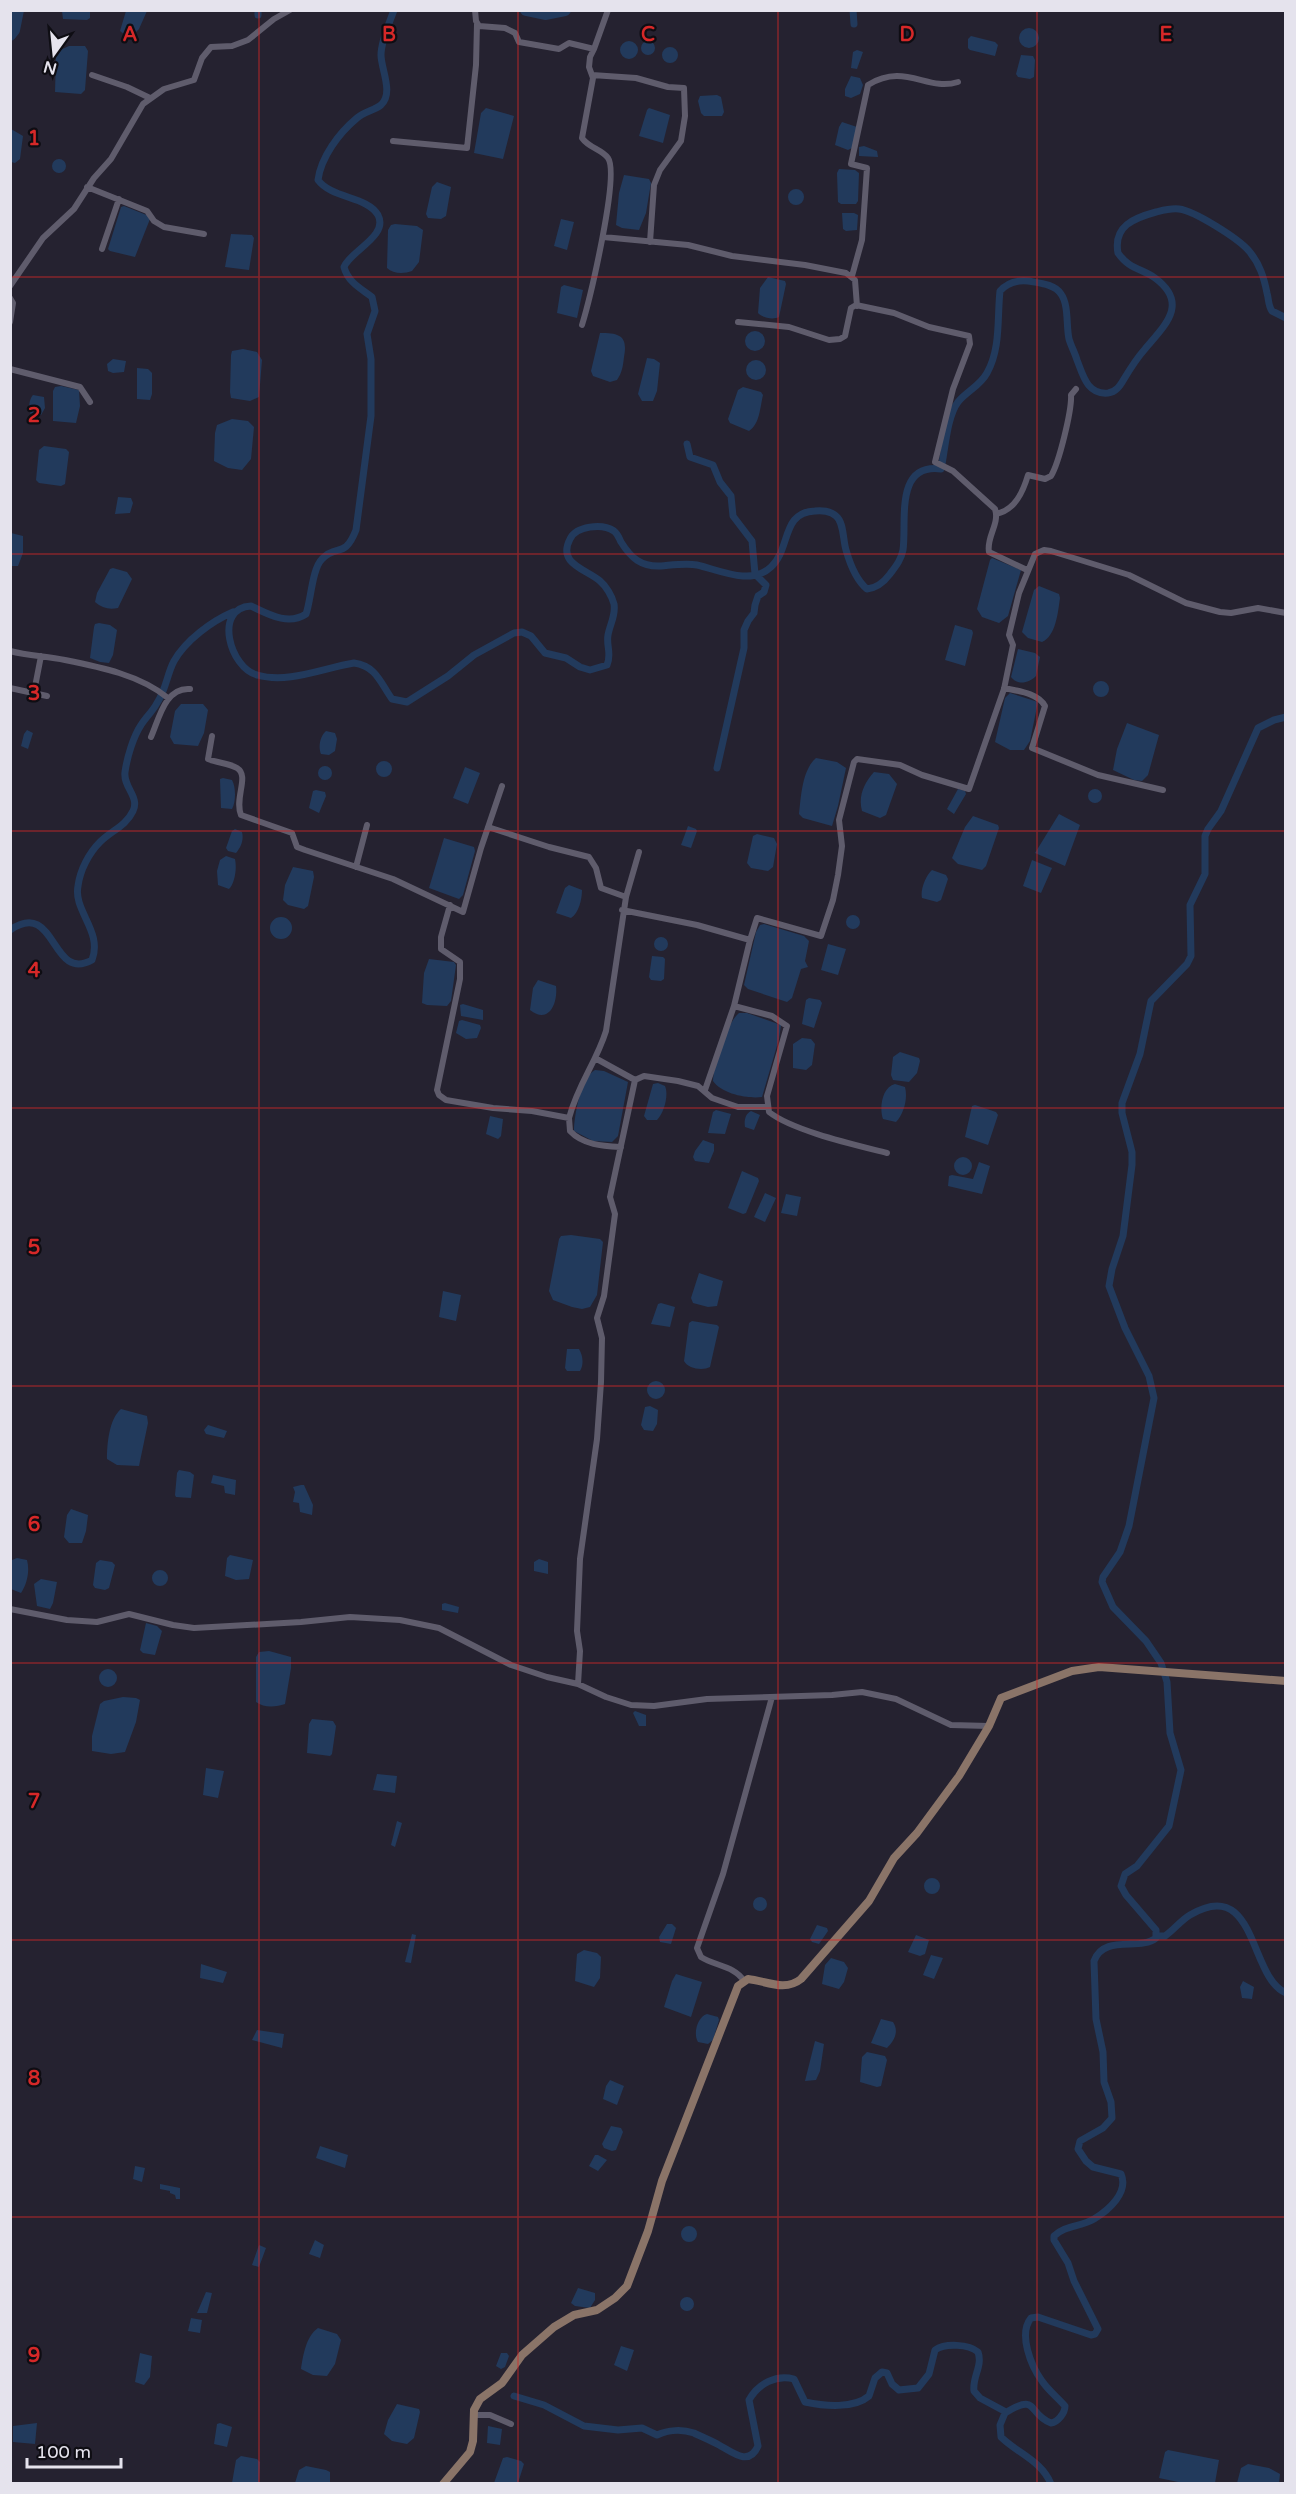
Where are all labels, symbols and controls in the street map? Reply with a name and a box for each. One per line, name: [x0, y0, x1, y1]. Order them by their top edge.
text: A: [123, 23, 138, 47]
text: B: [382, 23, 396, 47]
text: C: [641, 23, 655, 47]
text: D: [899, 23, 915, 47]
text: E: [1160, 23, 1173, 47]
north arrow: [24, 24, 84, 84]
text: N: [42, 56, 59, 79]
text: 1: [28, 127, 40, 151]
text: 2: [28, 404, 40, 428]
text: 3: [28, 682, 40, 706]
text: 4: [28, 959, 41, 983]
text: 5: [28, 1236, 40, 1260]
text: 6: [28, 1513, 40, 1537]
text: 7: [28, 1790, 40, 1814]
text: 8: [28, 2067, 40, 2091]
text: 9: [28, 2344, 40, 2368]
scale bar: [27, 2431, 122, 2469]
text: 100 m: [36, 2441, 91, 2463]

